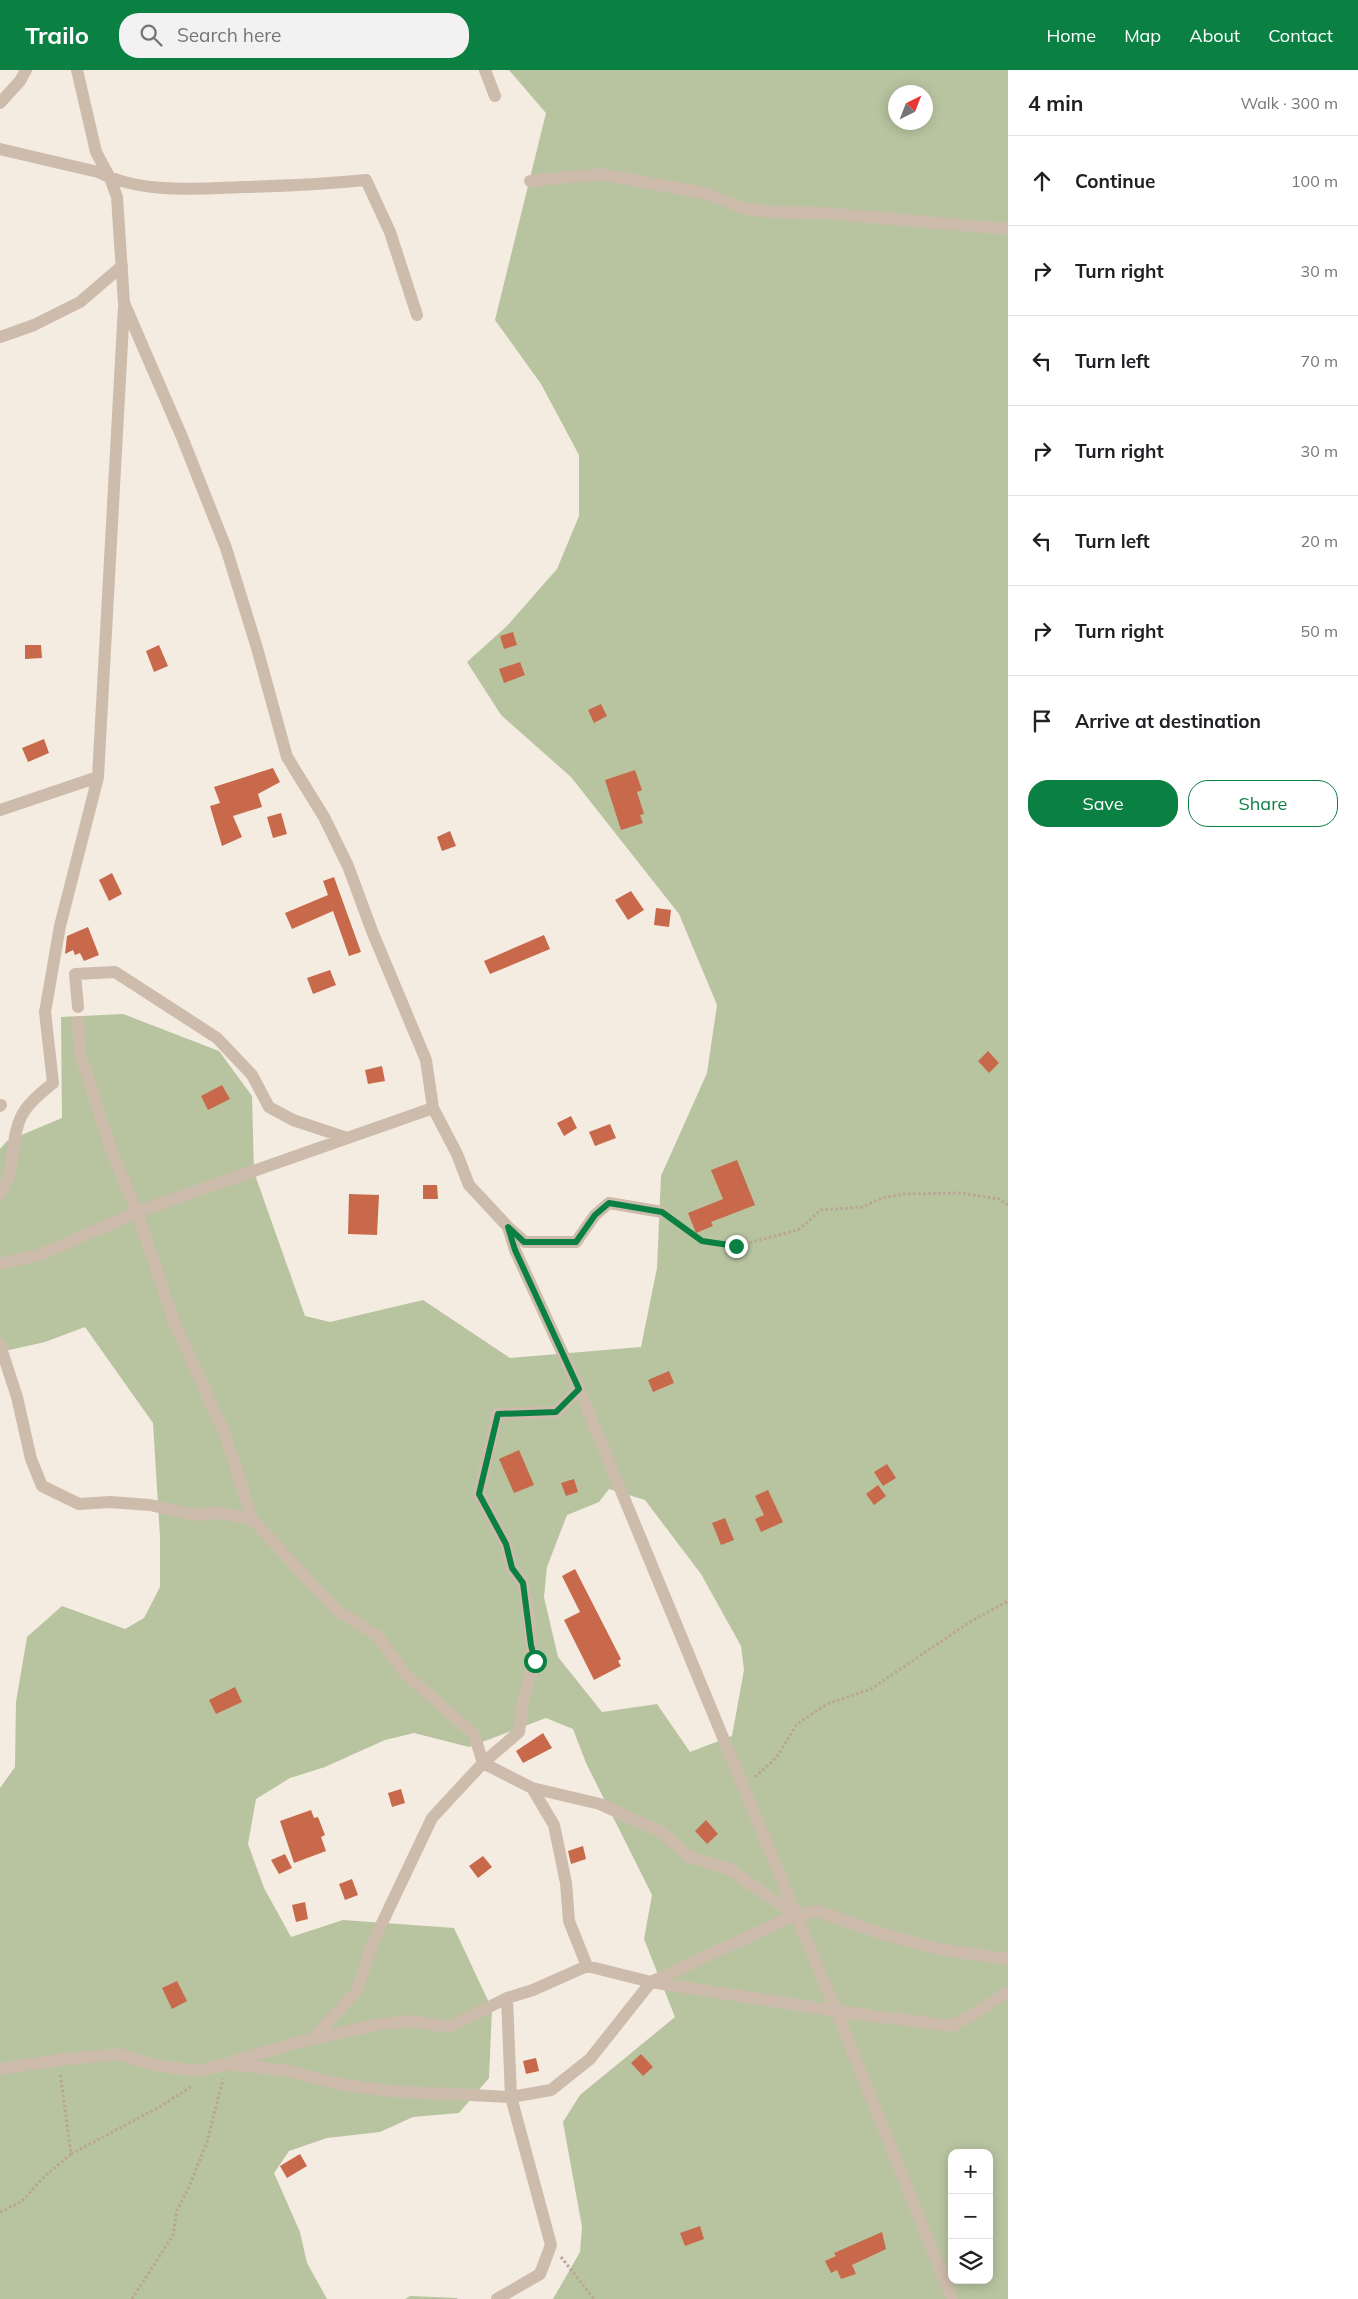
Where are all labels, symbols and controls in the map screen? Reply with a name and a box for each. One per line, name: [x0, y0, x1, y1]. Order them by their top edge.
search box: [119, 13, 469, 58]
text: Trailo: [25, 20, 89, 50]
icon: search: [137, 21, 165, 49]
text: Search here: [177, 23, 281, 47]
text: Home: [1046, 24, 1096, 47]
text: Map: [1124, 24, 1161, 47]
text: About: [1189, 24, 1240, 47]
text: Contact: [1268, 24, 1333, 47]
north arrow: [888, 85, 933, 130]
text: 4 min: [1028, 90, 1083, 116]
text: Walk · 300 m: [1240, 93, 1338, 113]
icon: ahead: [1028, 167, 1056, 195]
text: Continue: [1075, 169, 1155, 193]
text: 100 m: [1291, 171, 1338, 191]
icon: right: [1028, 257, 1056, 285]
text: Turn right: [1075, 259, 1164, 283]
text: 30 m: [1301, 261, 1338, 281]
icon: left: [1028, 347, 1056, 375]
text: Turn left: [1075, 349, 1150, 373]
text: 70 m: [1301, 351, 1338, 371]
icon: right: [1028, 437, 1056, 465]
text: Turn right: [1075, 439, 1164, 463]
text: 30 m: [1301, 441, 1338, 461]
icon: left: [1028, 527, 1056, 555]
text: Turn left: [1075, 529, 1150, 553]
text: 20 m: [1301, 531, 1338, 551]
icon: right: [1028, 617, 1056, 645]
text: Turn right: [1075, 619, 1164, 643]
text: 50 m: [1301, 621, 1338, 641]
icon: arrive: [1028, 707, 1056, 735]
text: Arrive at destination: [1075, 709, 1261, 733]
button: Save: [1028, 780, 1178, 827]
button: Share: [1188, 780, 1338, 827]
route end: [725, 1235, 748, 1258]
route start: [524, 1650, 547, 1673]
map controls: [948, 2149, 993, 2284]
button: +: [948, 2149, 993, 2194]
button: −: [948, 2194, 993, 2239]
button: layers: [948, 2239, 993, 2284]

